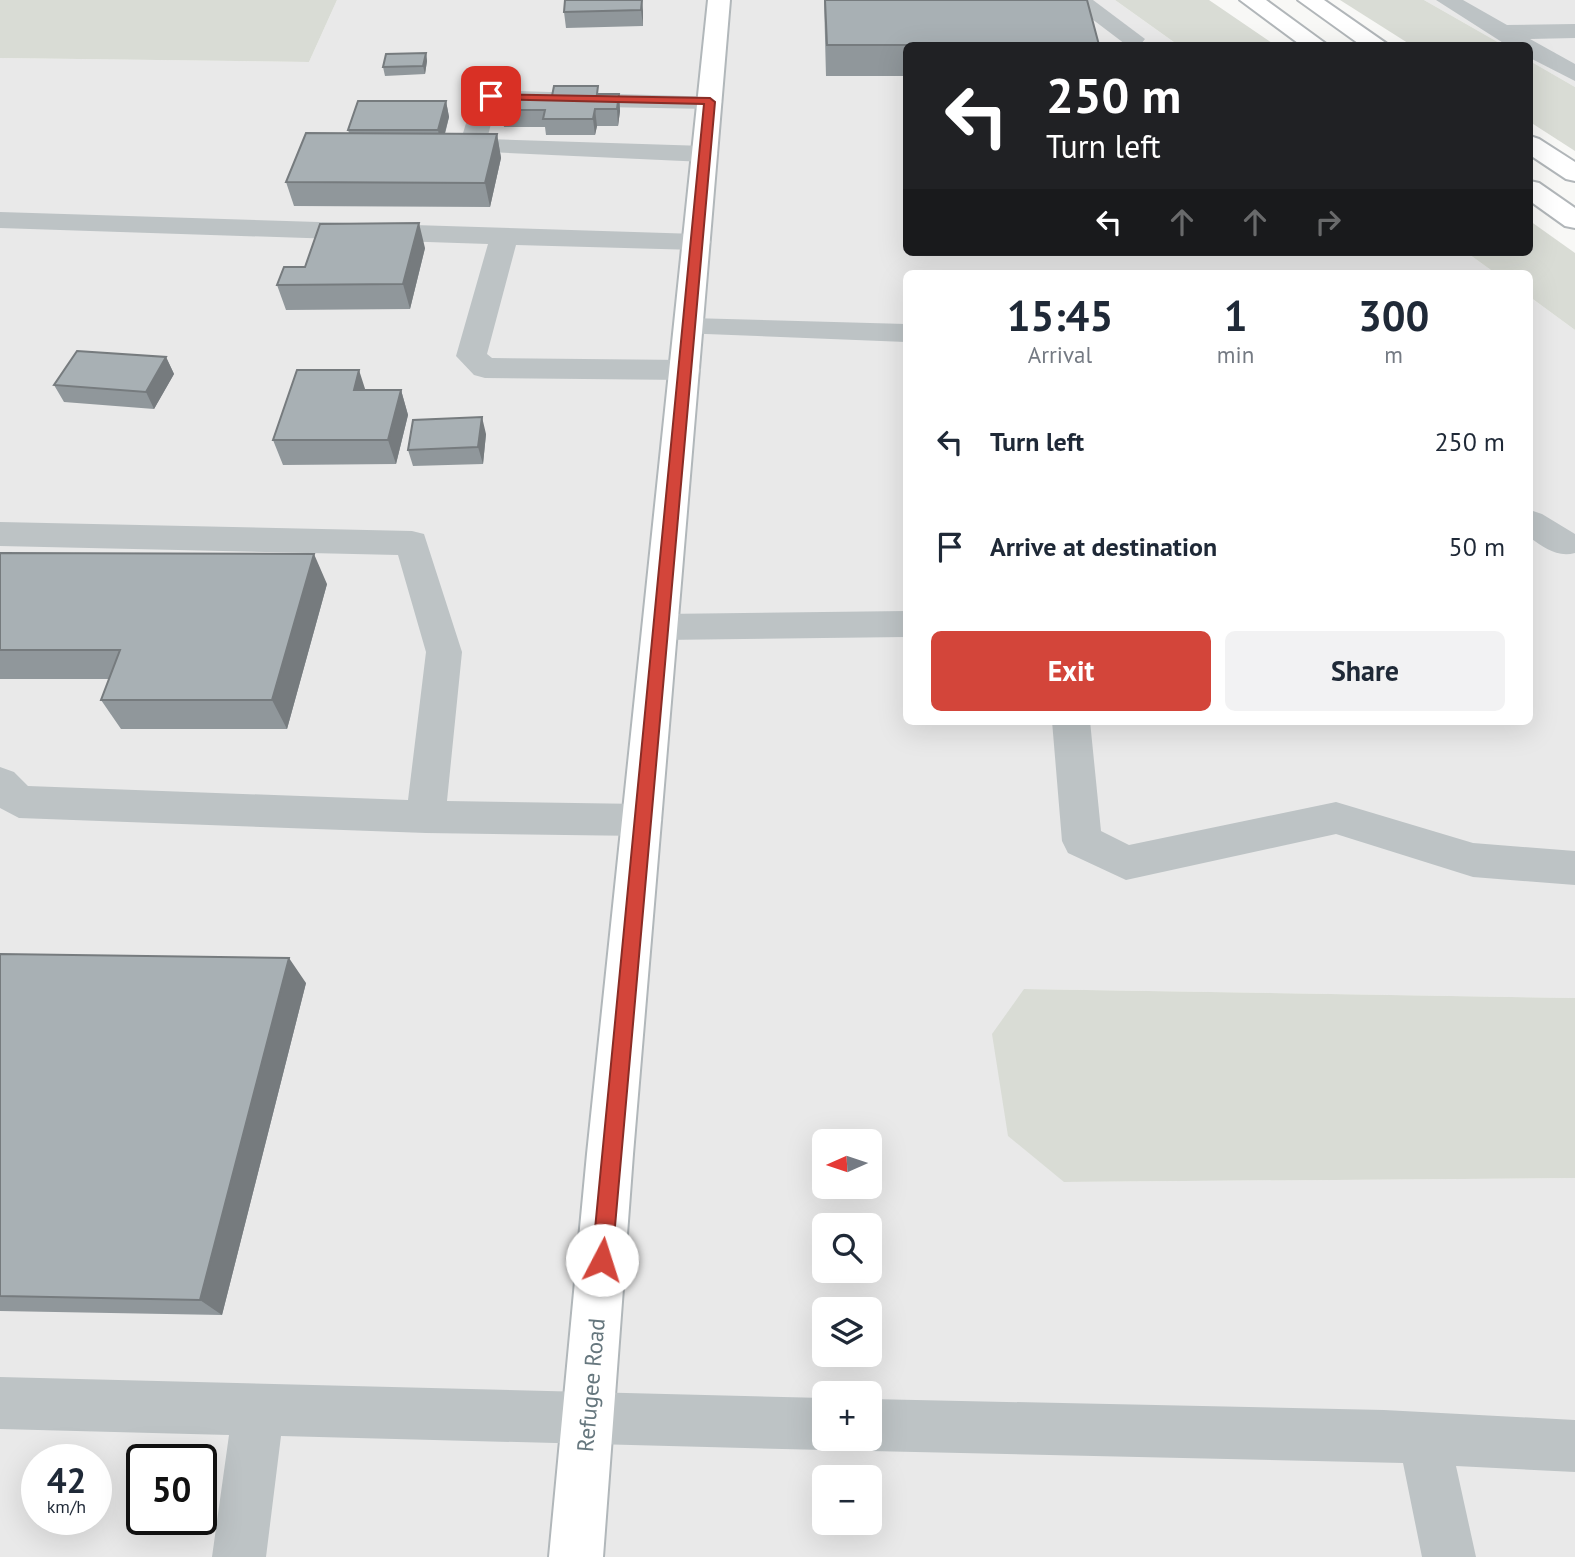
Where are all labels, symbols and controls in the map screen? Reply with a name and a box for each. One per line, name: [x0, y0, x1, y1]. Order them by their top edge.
text: 250 m: [1046, 63, 1181, 127]
pin: [461, 66, 521, 126]
icon: left: [931, 70, 1022, 161]
icon: arrive: [472, 77, 510, 115]
text: Turn left: [1046, 125, 1161, 167]
icon: left: [1090, 203, 1128, 241]
icon: ahead: [1163, 203, 1201, 241]
icon: ahead: [1236, 203, 1274, 241]
icon: right: [1309, 203, 1347, 241]
text: 15:45: [1007, 288, 1113, 343]
text: 1: [1224, 288, 1247, 343]
text: 300: [1358, 288, 1429, 343]
text: Arrival: [1028, 340, 1092, 369]
text: min: [1217, 340, 1254, 369]
text: m: [1384, 340, 1403, 369]
icon: left: [931, 423, 969, 461]
text: Turn left: [990, 425, 1084, 458]
text: 250 m: [1434, 425, 1505, 458]
icon: arrive: [931, 528, 969, 566]
text: Arrive at destination: [990, 530, 1217, 563]
text: 50 m: [1449, 530, 1505, 563]
button: Exit: [931, 631, 1211, 711]
button: Share: [1225, 631, 1505, 711]
north arrow: [812, 1129, 882, 1199]
map controls: [812, 1129, 882, 1535]
button: search: [812, 1213, 882, 1283]
position arrow: [565, 1223, 639, 1297]
button: layers: [812, 1297, 882, 1367]
street label: Refugee Road: [570, 1317, 611, 1453]
button: +: [812, 1381, 882, 1451]
speed limit sign: 50: [126, 1444, 217, 1535]
text: 42: [47, 1457, 86, 1503]
button: −: [812, 1465, 882, 1535]
text: km/h: [47, 1495, 86, 1518]

